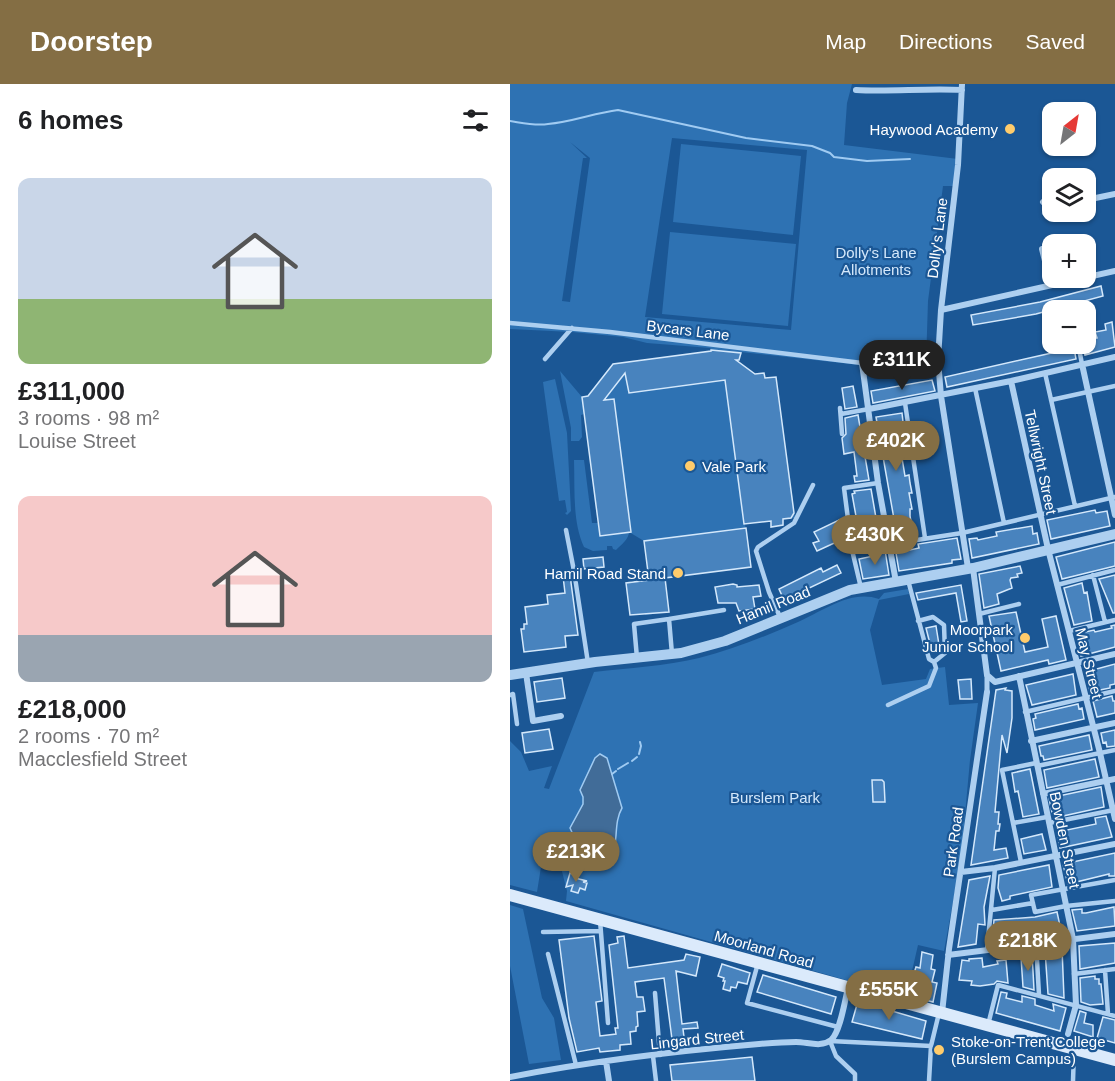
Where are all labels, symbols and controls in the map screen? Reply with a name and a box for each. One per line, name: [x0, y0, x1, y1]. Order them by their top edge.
text: Doorstep: [30, 26, 153, 57]
text: Map: [825, 30, 866, 53]
text: Directions: [899, 30, 992, 53]
text: Saved: [1025, 30, 1085, 53]
north arrow: [1042, 102, 1096, 156]
map controls: [1042, 102, 1096, 354]
icon: filters: [459, 104, 492, 137]
text: 6 homes: [18, 105, 124, 135]
place label: Haywood Academy: [870, 121, 998, 138]
marker: Haywood Academy: [1003, 122, 1017, 136]
button: layers: [1042, 168, 1096, 222]
street label: Dolly's Lane: [924, 197, 950, 279]
icon: home: [201, 217, 309, 325]
button: +: [1042, 234, 1096, 288]
park label: Dolly's Lane Allotments: [835, 244, 917, 278]
button: −: [1042, 300, 1096, 354]
street label: Bycars Lane: [646, 316, 730, 344]
pin: £311K: [860, 340, 944, 391]
text: £311K: [873, 348, 931, 370]
text: £311,000: [18, 376, 125, 406]
text: 3 rooms · 98 m²: [18, 407, 159, 429]
street label: Tellwright Street: [1022, 408, 1061, 517]
pin: £402K: [854, 421, 938, 472]
text: £402K: [867, 429, 925, 451]
text: Louise Street: [18, 430, 136, 452]
place label: Vale Park: [702, 458, 766, 475]
marker: Vale Park: [683, 459, 697, 473]
pin: £430K: [833, 515, 917, 566]
text: £430K: [846, 523, 904, 545]
icon: home: [201, 535, 309, 643]
place label: Hamil Road Stand: [544, 565, 666, 582]
marker: Hamil Road Stand: [671, 566, 685, 580]
street label: Hamil Road: [733, 582, 813, 628]
place label: Moorpark Junior School: [922, 621, 1013, 655]
street label: May Street: [1072, 626, 1106, 701]
marker: Moorpark Junior School: [1018, 631, 1032, 645]
text: £218,000: [18, 694, 126, 724]
text: 2 rooms · 70 m²: [18, 725, 159, 747]
text: Macclesfield Street: [18, 748, 187, 770]
park label: Burslem Park: [730, 789, 821, 806]
street label: Bowden Street: [1046, 790, 1084, 891]
street label: Park Road: [940, 806, 966, 878]
pin: £213K: [534, 832, 618, 883]
text: £213K: [547, 840, 605, 862]
pin: £218K: [986, 921, 1070, 972]
street label: Moorland Road: [712, 927, 816, 971]
text: £218K: [999, 929, 1057, 951]
pin: £555K: [847, 970, 931, 1021]
text: £555K: [860, 978, 918, 1000]
street label: Lingard Street: [649, 1026, 746, 1052]
place label: Stoke-on-Trent College (Burslem Campus): [951, 1033, 1106, 1067]
marker: Stoke-on-Trent College (Burslem Campus): [932, 1043, 946, 1057]

